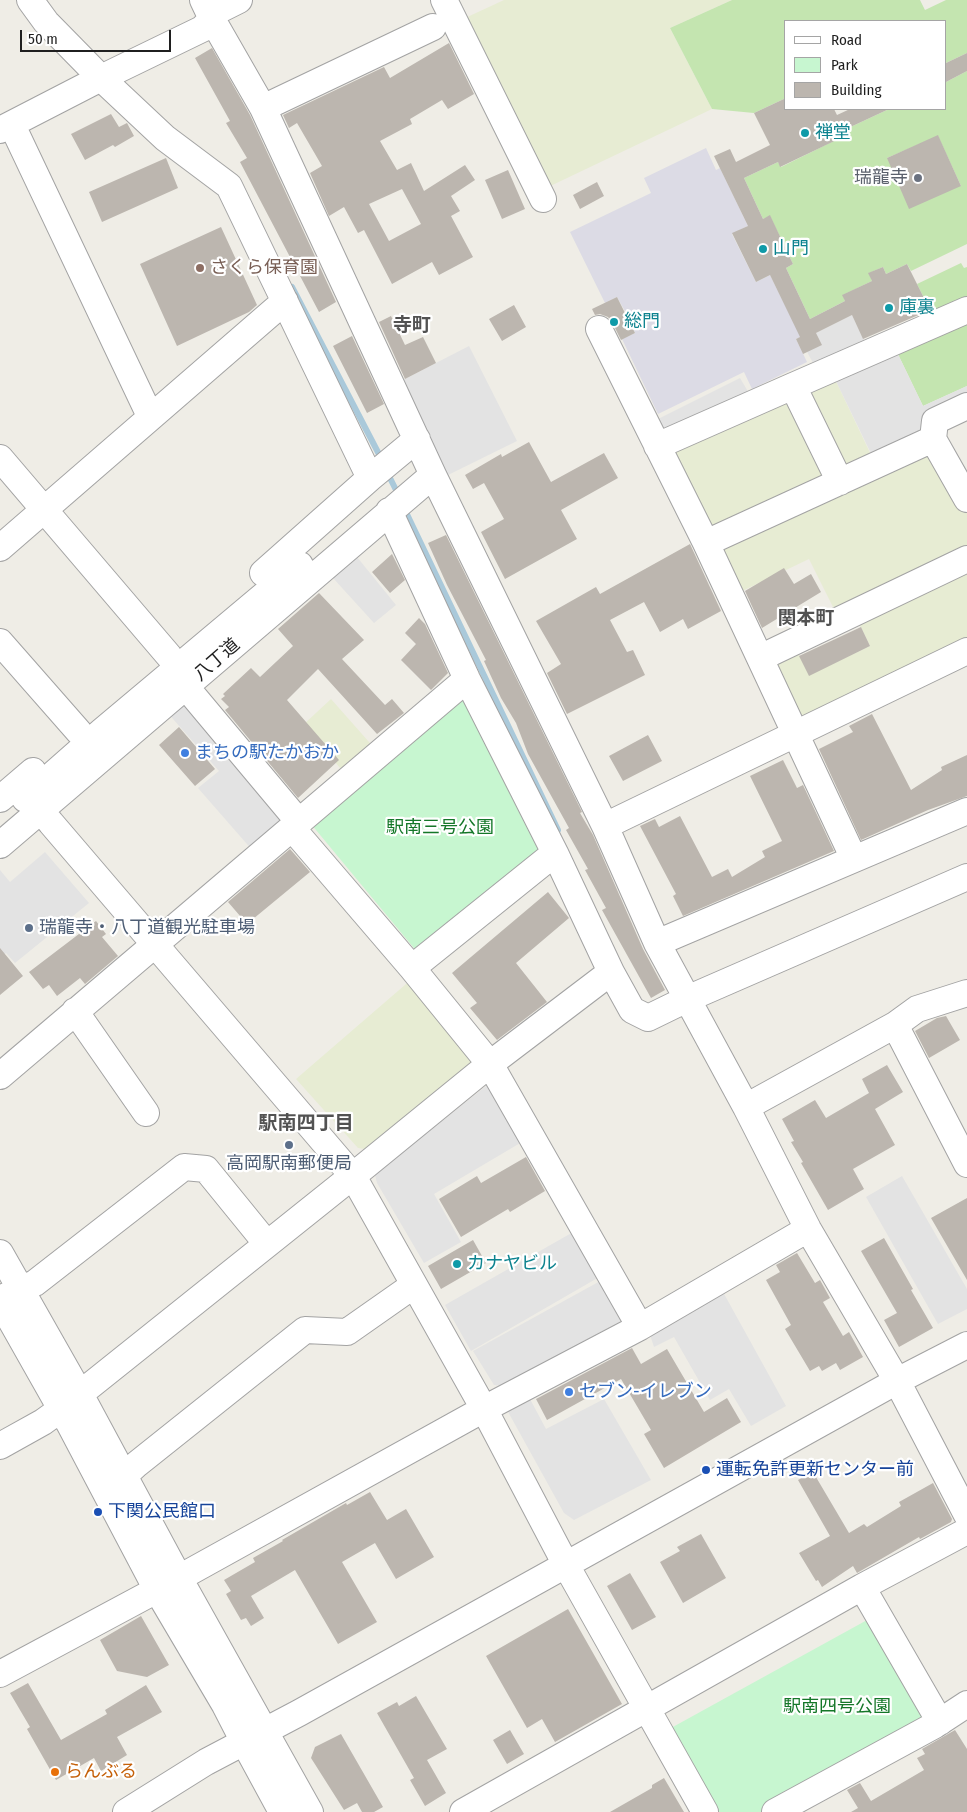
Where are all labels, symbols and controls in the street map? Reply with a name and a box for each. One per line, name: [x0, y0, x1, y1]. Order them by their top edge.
scale bar: [22, 20, 174, 52]
legend: [784, 20, 947, 110]
text: 50 m: [28, 30, 58, 48]
text: Road: [831, 31, 862, 49]
text: Park: [831, 56, 858, 74]
text: Building: [831, 81, 882, 99]
place label: 禅堂: [815, 122, 851, 144]
marker: 禅堂: [799, 127, 811, 139]
place label: 瑞龍寺: [854, 167, 908, 189]
marker: 瑞龍寺: [912, 172, 924, 184]
place label: 山門: [773, 238, 809, 260]
marker: 山門: [757, 243, 769, 255]
place label: さくら保育園: [210, 257, 318, 279]
marker: さくら保育園: [194, 262, 206, 274]
place label: 庫裏: [899, 297, 935, 319]
marker: 庫裏: [883, 302, 895, 314]
place label: 総門: [624, 311, 660, 333]
district label: 寺町: [393, 315, 431, 337]
marker: 総門: [608, 316, 620, 328]
district label: 関本町: [778, 608, 834, 630]
street label: 八丁道: [190, 634, 244, 686]
place label: まちの駅たかおか: [195, 742, 339, 764]
marker: まちの駅たかおか: [179, 747, 191, 759]
park label: 駅南三号公園: [386, 817, 494, 839]
place label: 瑞龍寺・八丁道観光駐車場: [39, 917, 255, 939]
marker: 瑞龍寺・八丁道観光駐車場: [23, 922, 35, 934]
district label: 駅南四丁目: [259, 1113, 353, 1135]
marker: 高岡駅南郵便局: [283, 1139, 295, 1151]
place label: 高岡駅南郵便局: [226, 1153, 352, 1175]
place label: カナヤビル: [467, 1253, 557, 1275]
marker: カナヤビル: [451, 1258, 463, 1270]
place label: セブン-イレブン: [579, 1381, 712, 1403]
marker: セブン-イレブン: [563, 1386, 575, 1398]
place label: 運転免許更新センター前: [716, 1459, 914, 1481]
marker: 運転免許更新センター前: [700, 1464, 712, 1476]
place label: 下関公民館口: [108, 1501, 216, 1523]
marker: 下関公民館口: [92, 1506, 104, 1518]
park label: 駅南四号公園: [783, 1696, 891, 1718]
place label: らんぶる: [65, 1761, 137, 1783]
marker: らんぶる: [49, 1766, 61, 1778]

